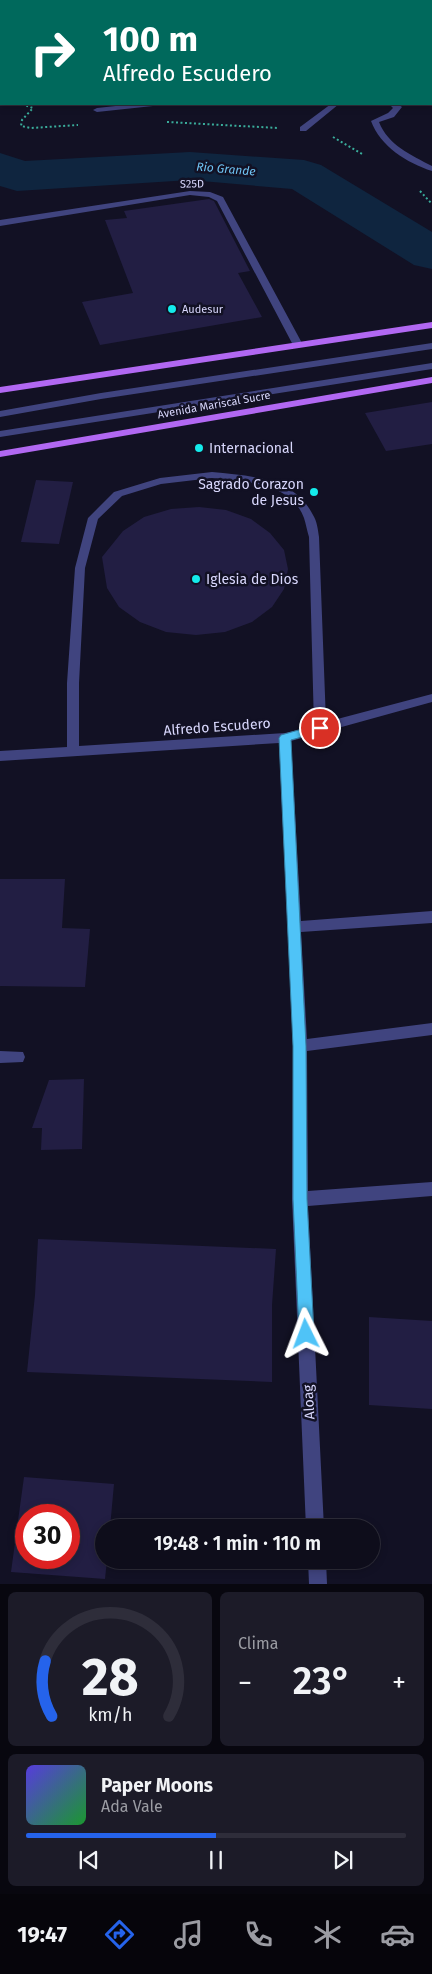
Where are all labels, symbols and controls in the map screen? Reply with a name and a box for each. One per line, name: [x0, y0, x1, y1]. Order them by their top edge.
text: 100 m: [103, 18, 198, 60]
icon: right: [20, 20, 85, 85]
text: Alfredo Escudero: [103, 60, 272, 87]
water label: Rio Grande: [196, 159, 256, 179]
street label: S25D: [180, 177, 204, 191]
marker: Audesur: [166, 303, 178, 315]
place label: Audesur: [182, 303, 224, 316]
street label: Avenida Mariscal Sucre: [157, 389, 271, 421]
place label: Internacional: [209, 440, 294, 457]
marker: Internacional: [193, 442, 205, 454]
place label: Sagrado Corazon de Jesus: [198, 476, 304, 509]
marker: Sagrado Corazon de Jesus: [308, 486, 320, 498]
place label: Iglesia de Dios: [206, 571, 299, 588]
marker: Iglesia de Dios: [190, 573, 202, 585]
pin: [299, 707, 341, 749]
icon: arrive: [306, 714, 334, 742]
street label: Alfredo Escudero: [163, 715, 271, 739]
position arrow: [279, 1307, 331, 1359]
street label: Aloag: [300, 1383, 318, 1420]
speed limit sign: 30: [15, 1504, 80, 1569]
text: 19:48 · 1 min · 110 m: [154, 1532, 321, 1555]
text: Clima: [238, 1634, 278, 1653]
text: 28: [81, 1646, 139, 1709]
text: 23°: [293, 1658, 351, 1704]
text: −: [238, 1666, 252, 1699]
text: +: [392, 1666, 406, 1699]
text: km/h: [88, 1704, 132, 1726]
text: Paper Moons: [101, 1774, 213, 1797]
text: Ada Vale: [101, 1797, 163, 1816]
icon: previous: [75, 1846, 103, 1874]
icon: pause: [202, 1846, 230, 1874]
icon: next: [329, 1846, 357, 1874]
icon: directions: [102, 1917, 137, 1952]
icon: music: [171, 1917, 206, 1952]
icon: phone: [241, 1917, 276, 1952]
icon: climate: [310, 1917, 345, 1952]
icon: car: [380, 1917, 415, 1952]
text: 19:47: [17, 1921, 67, 1948]

